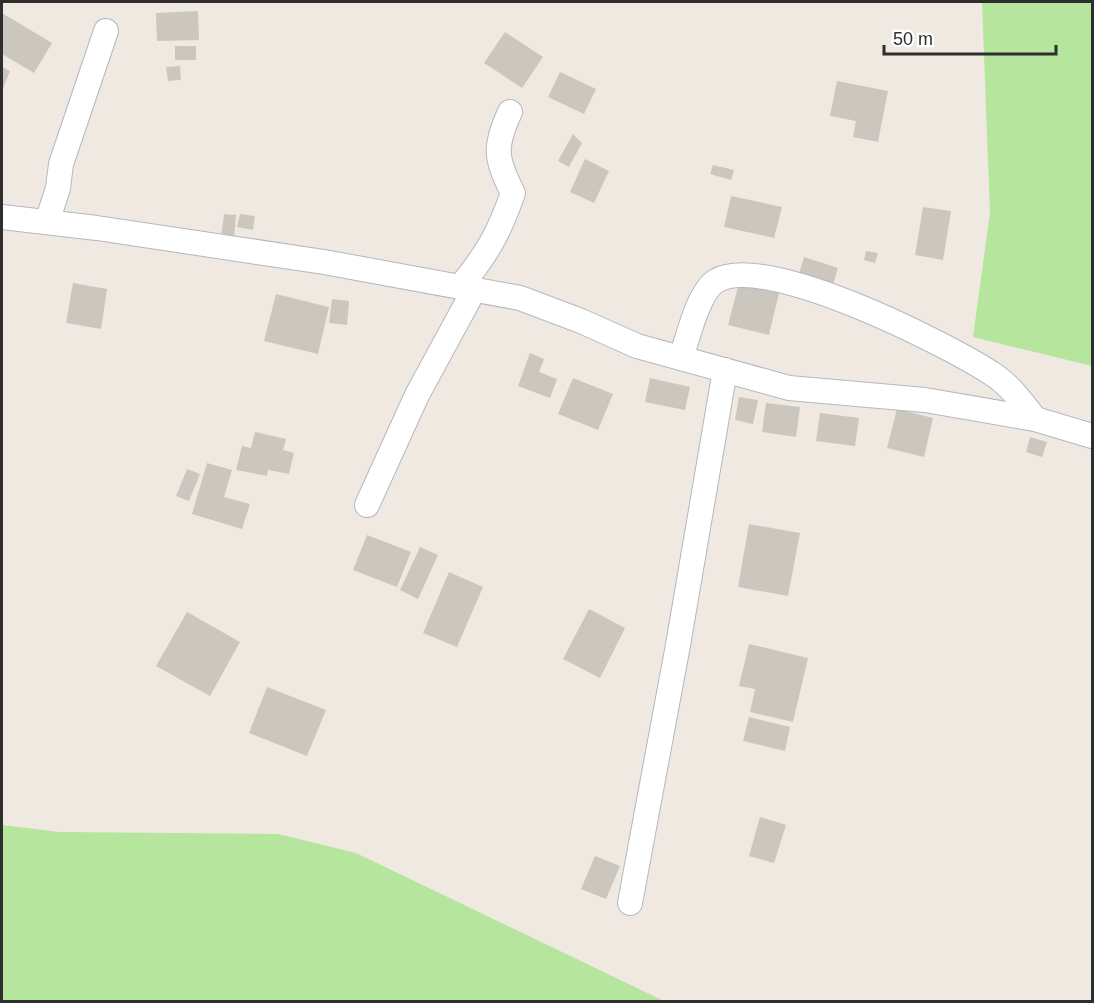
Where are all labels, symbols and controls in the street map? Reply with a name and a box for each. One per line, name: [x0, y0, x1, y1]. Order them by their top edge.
scale bar: [884, 18, 1056, 56]
text: 50 m: [893, 29, 933, 49]

